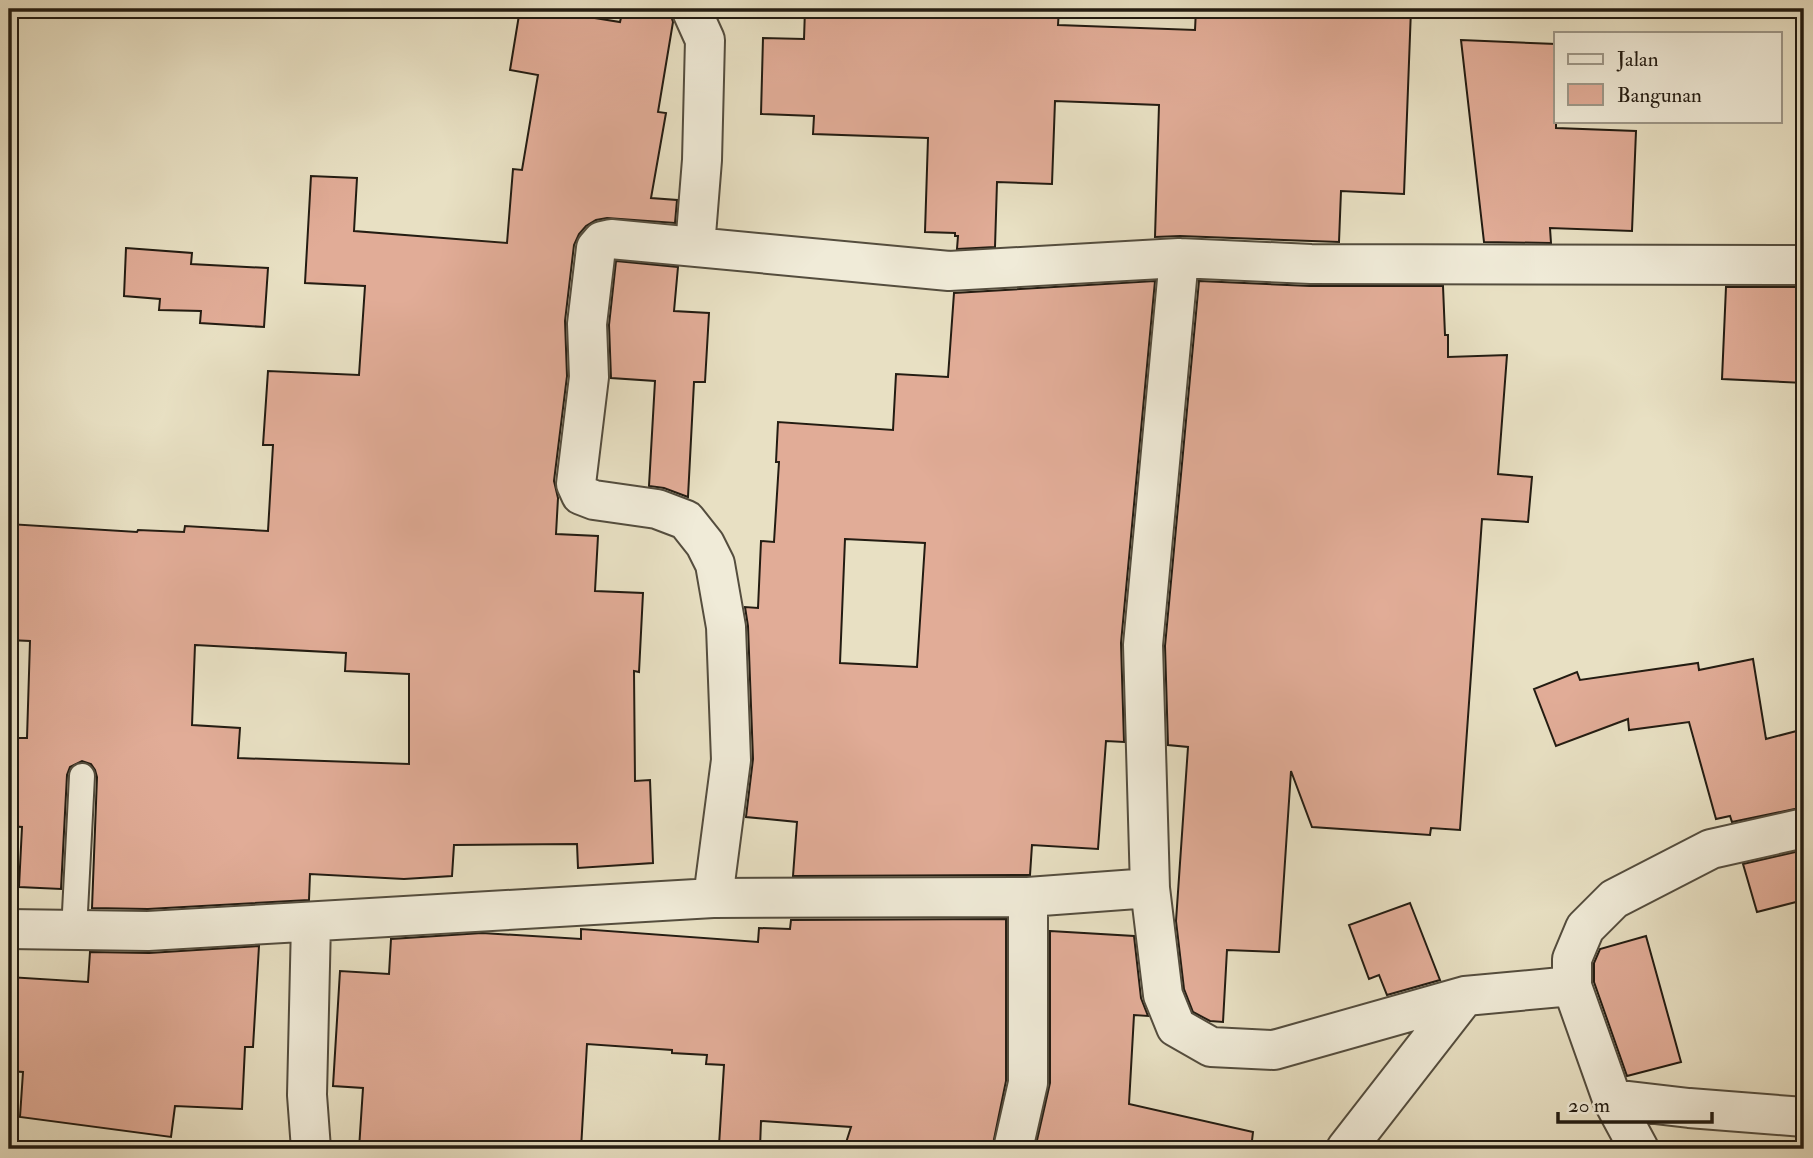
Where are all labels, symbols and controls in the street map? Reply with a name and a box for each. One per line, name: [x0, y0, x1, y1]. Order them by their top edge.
legend: [1554, 32, 1782, 122]
text: Jalan: [1616, 46, 1659, 73]
text: Bangunan: [1617, 82, 1702, 109]
scale bar: [1558, 1081, 1712, 1125]
text: 20 m: [1568, 1092, 1610, 1119]

